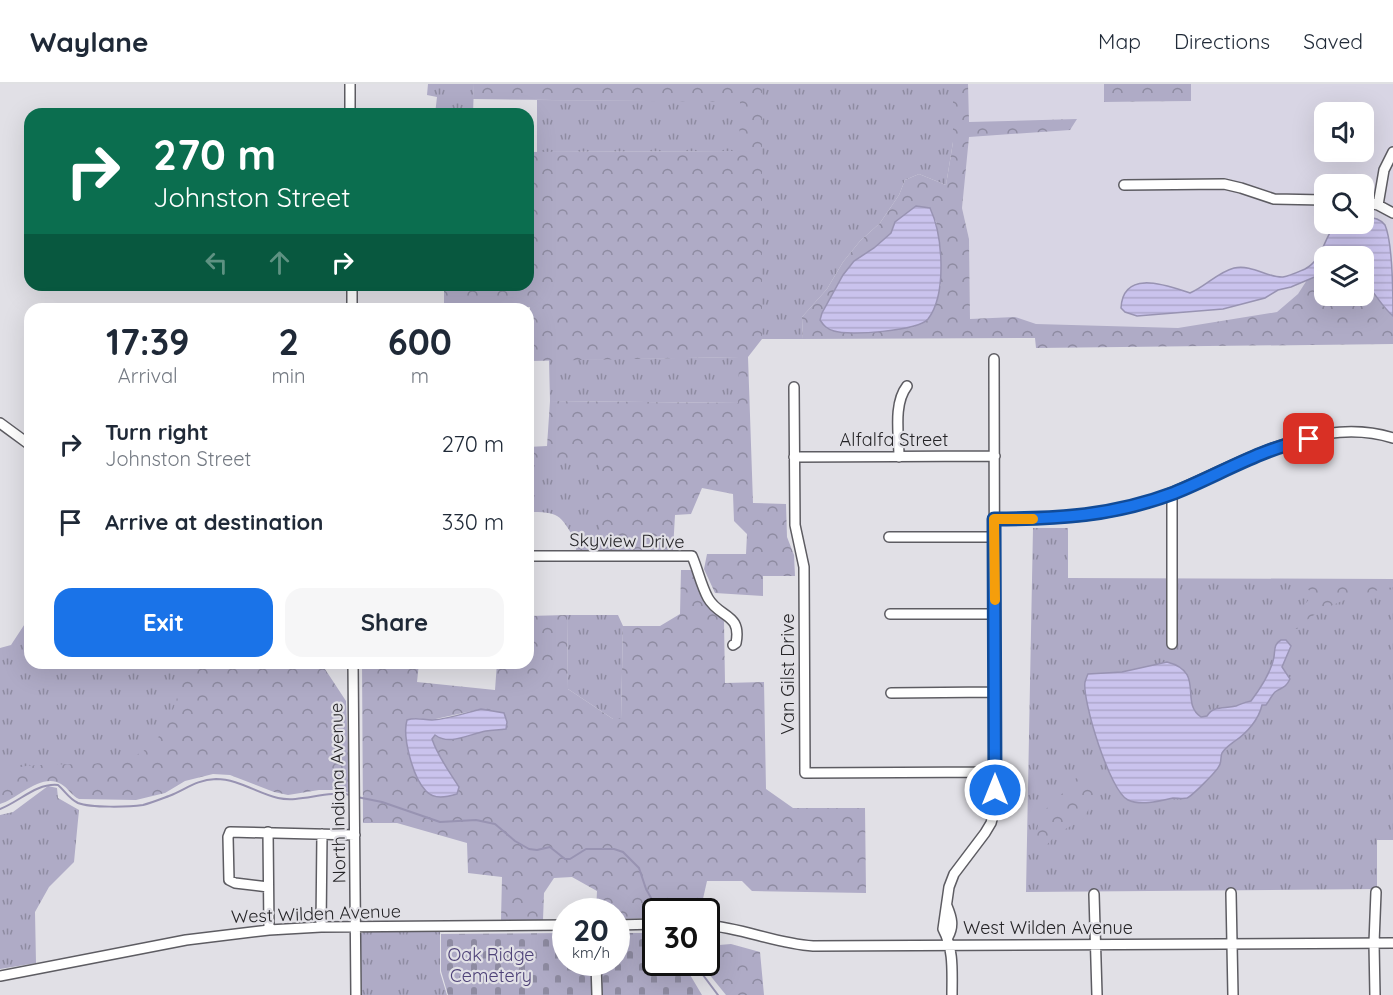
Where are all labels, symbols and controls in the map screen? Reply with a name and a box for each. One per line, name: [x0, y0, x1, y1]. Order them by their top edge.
text: Waylane: [30, 24, 149, 59]
text: Map: [1098, 28, 1141, 54]
text: Directions: [1174, 28, 1270, 54]
text: Saved: [1303, 28, 1363, 54]
map controls: [1314, 102, 1374, 306]
button: sound: [1314, 102, 1374, 162]
text: 270 m: [153, 128, 276, 181]
icon: right: [54, 132, 132, 210]
button: search: [1314, 174, 1374, 234]
text: Johnston Street: [153, 180, 350, 214]
icon: left: [200, 246, 233, 279]
icon: ahead: [263, 246, 296, 279]
icon: right: [326, 246, 359, 279]
button: layers: [1314, 246, 1374, 306]
text: 17:39: [106, 319, 189, 364]
text: 2: [278, 319, 299, 364]
text: 600: [388, 319, 452, 364]
text: Arrival: [118, 363, 178, 388]
text: min: [272, 363, 306, 388]
text: m: [411, 363, 429, 388]
pin: [1283, 413, 1334, 464]
text: Turn right: [105, 418, 209, 446]
icon: arrive: [1292, 422, 1325, 455]
icon: right: [54, 428, 87, 461]
street label: Alfalfa Street: [840, 428, 948, 451]
text: 270 m: [442, 430, 504, 458]
text: Johnston Street: [105, 446, 251, 471]
icon: arrive: [54, 506, 87, 539]
text: Arrive at destination: [105, 508, 323, 536]
text: 330 m: [442, 508, 504, 536]
street label: Skyview Drive: [569, 528, 685, 553]
button: Exit: [54, 588, 273, 657]
button: Share: [285, 588, 504, 657]
street label: Van Gilst Drive: [776, 613, 799, 735]
street label: North Indiana Avenue: [324, 703, 351, 883]
position arrow: [963, 758, 1027, 822]
speed limit sign: 30: [642, 898, 720, 976]
street label: West Wilden Avenue: [231, 899, 401, 928]
text: 20: [573, 911, 609, 949]
street label: West Wilden Avenue: [963, 916, 1133, 939]
park label: Oak Ridge Cemetery: [447, 943, 535, 987]
text: km/h: [572, 943, 610, 962]

